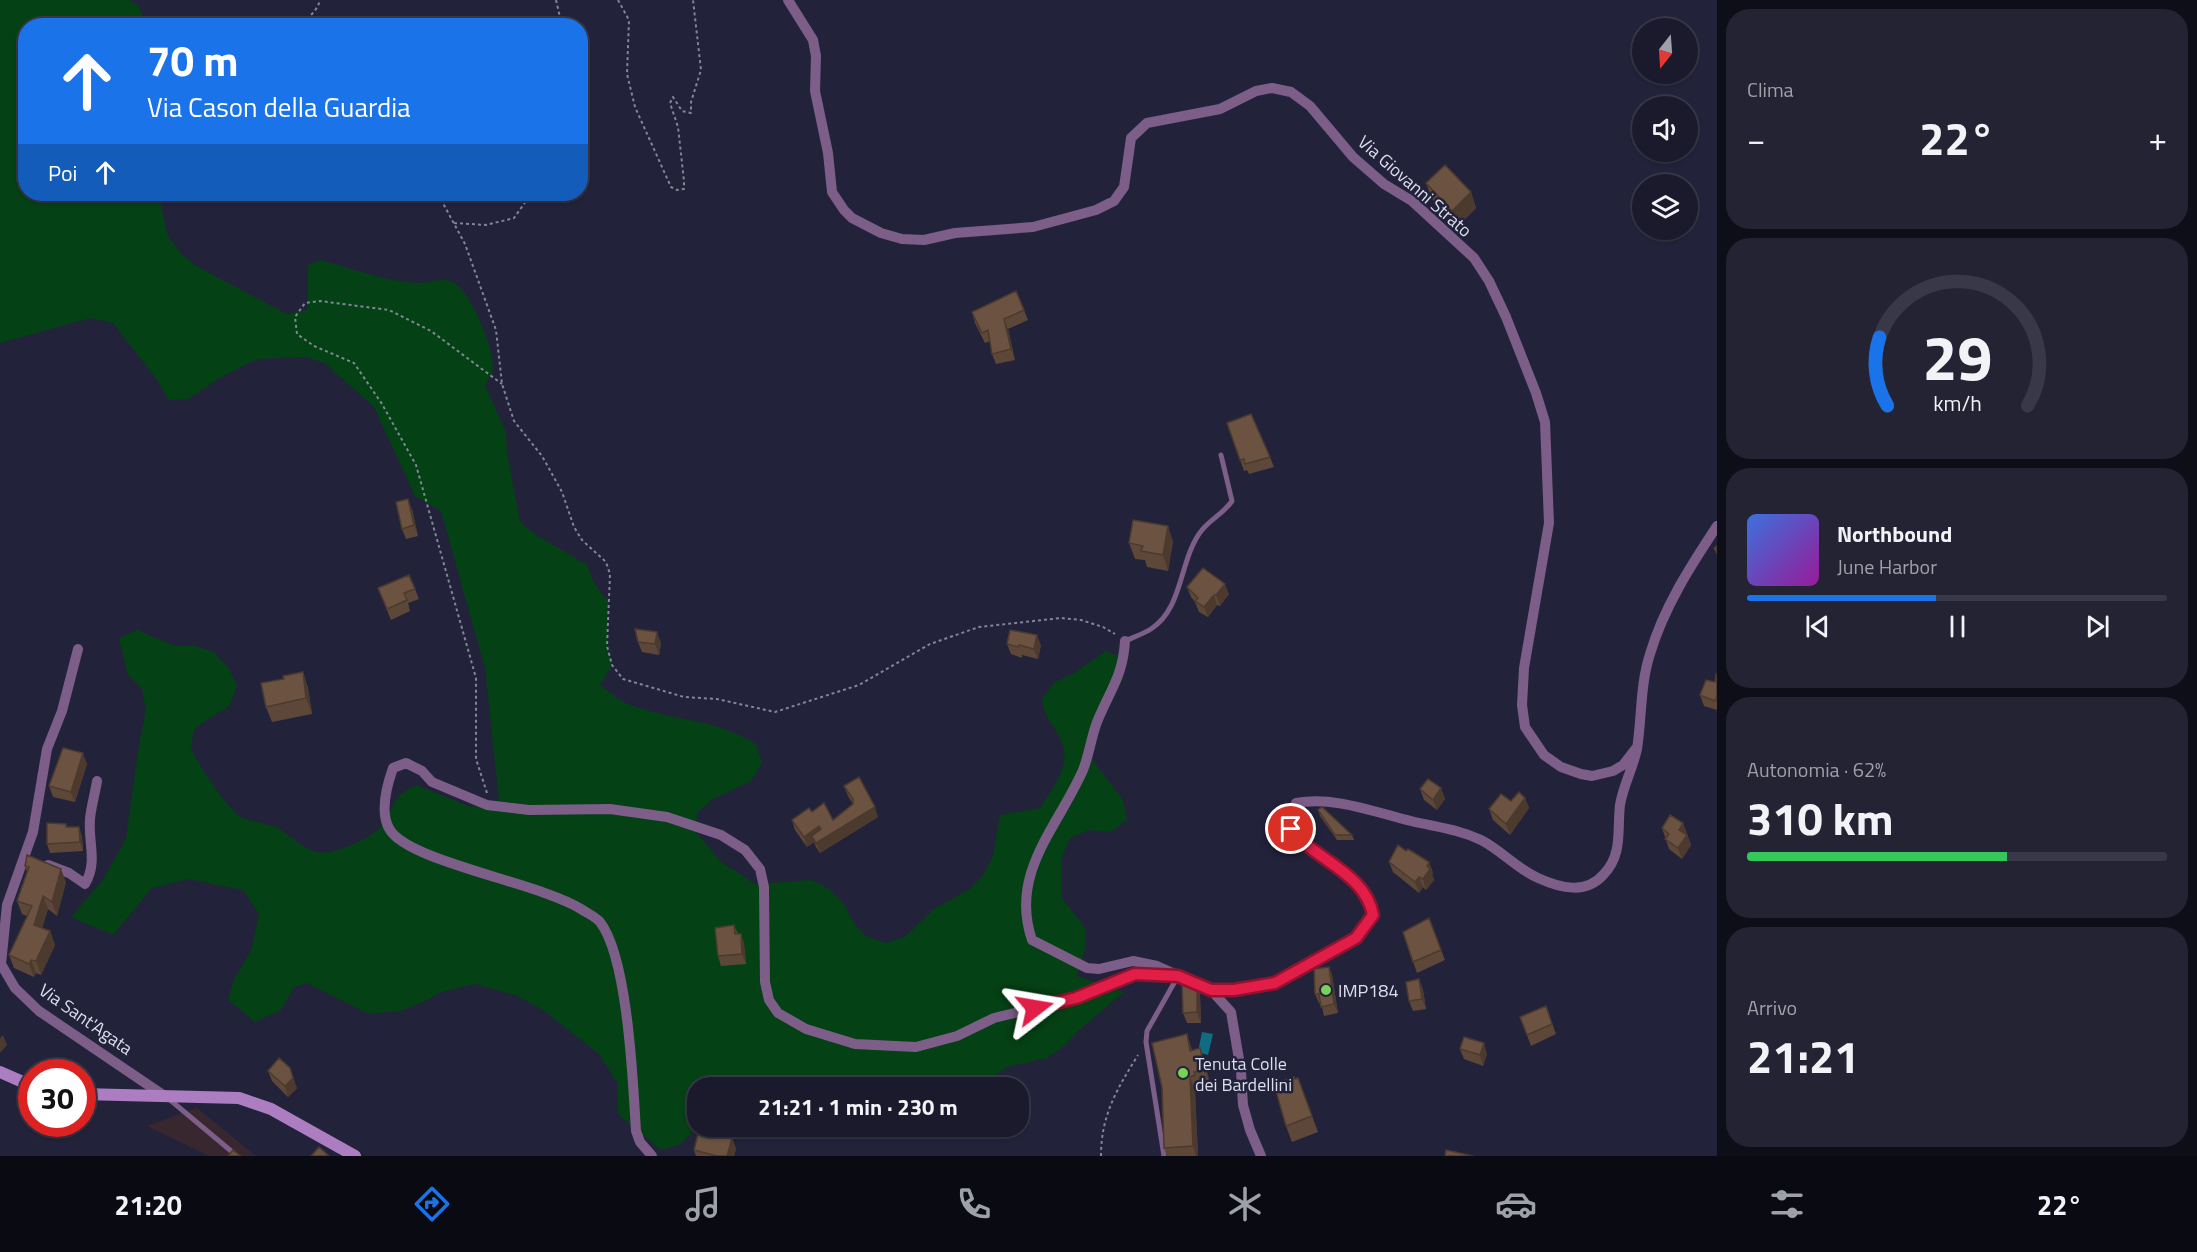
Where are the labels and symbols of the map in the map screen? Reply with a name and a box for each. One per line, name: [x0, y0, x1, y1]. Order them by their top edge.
north arrow: [1632, 18, 1698, 84]
street label: Via Giovanni Strato: [1352, 129, 1478, 243]
pin: [1265, 803, 1316, 854]
position arrow: [1003, 976, 1067, 1040]
street label: Via Sant'Agata: [34, 977, 138, 1061]
place label: IMP184: [1338, 977, 1398, 1004]
marker: IMP184: [1319, 983, 1333, 997]
place label: Tenuta Colle dei Bardellini: [1195, 1050, 1292, 1098]
speed limit sign: 30: [18, 1059, 96, 1137]
marker: Tenuta Colle dei Bardellini: [1176, 1066, 1190, 1080]

